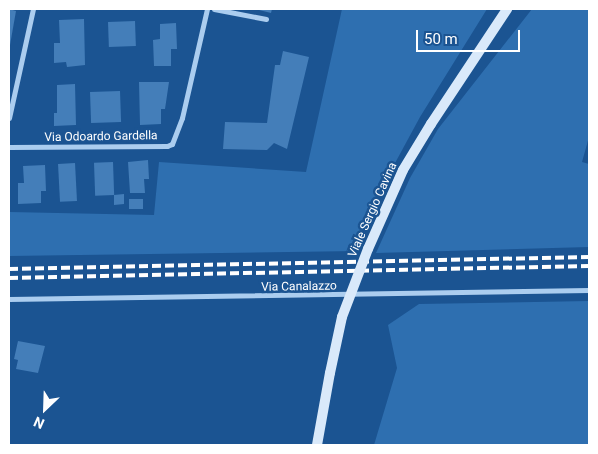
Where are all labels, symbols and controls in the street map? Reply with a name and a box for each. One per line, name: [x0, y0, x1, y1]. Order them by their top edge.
scale bar: [418, 20, 522, 52]
text: 50 m: [424, 30, 458, 48]
street label: Via Odoardo Gardella: [44, 129, 158, 145]
street label: Viale Sergio Cavina: [346, 160, 400, 260]
street label: Via Canalazzo: [261, 279, 337, 295]
north arrow: [20, 384, 70, 434]
text: N: [31, 413, 47, 432]

